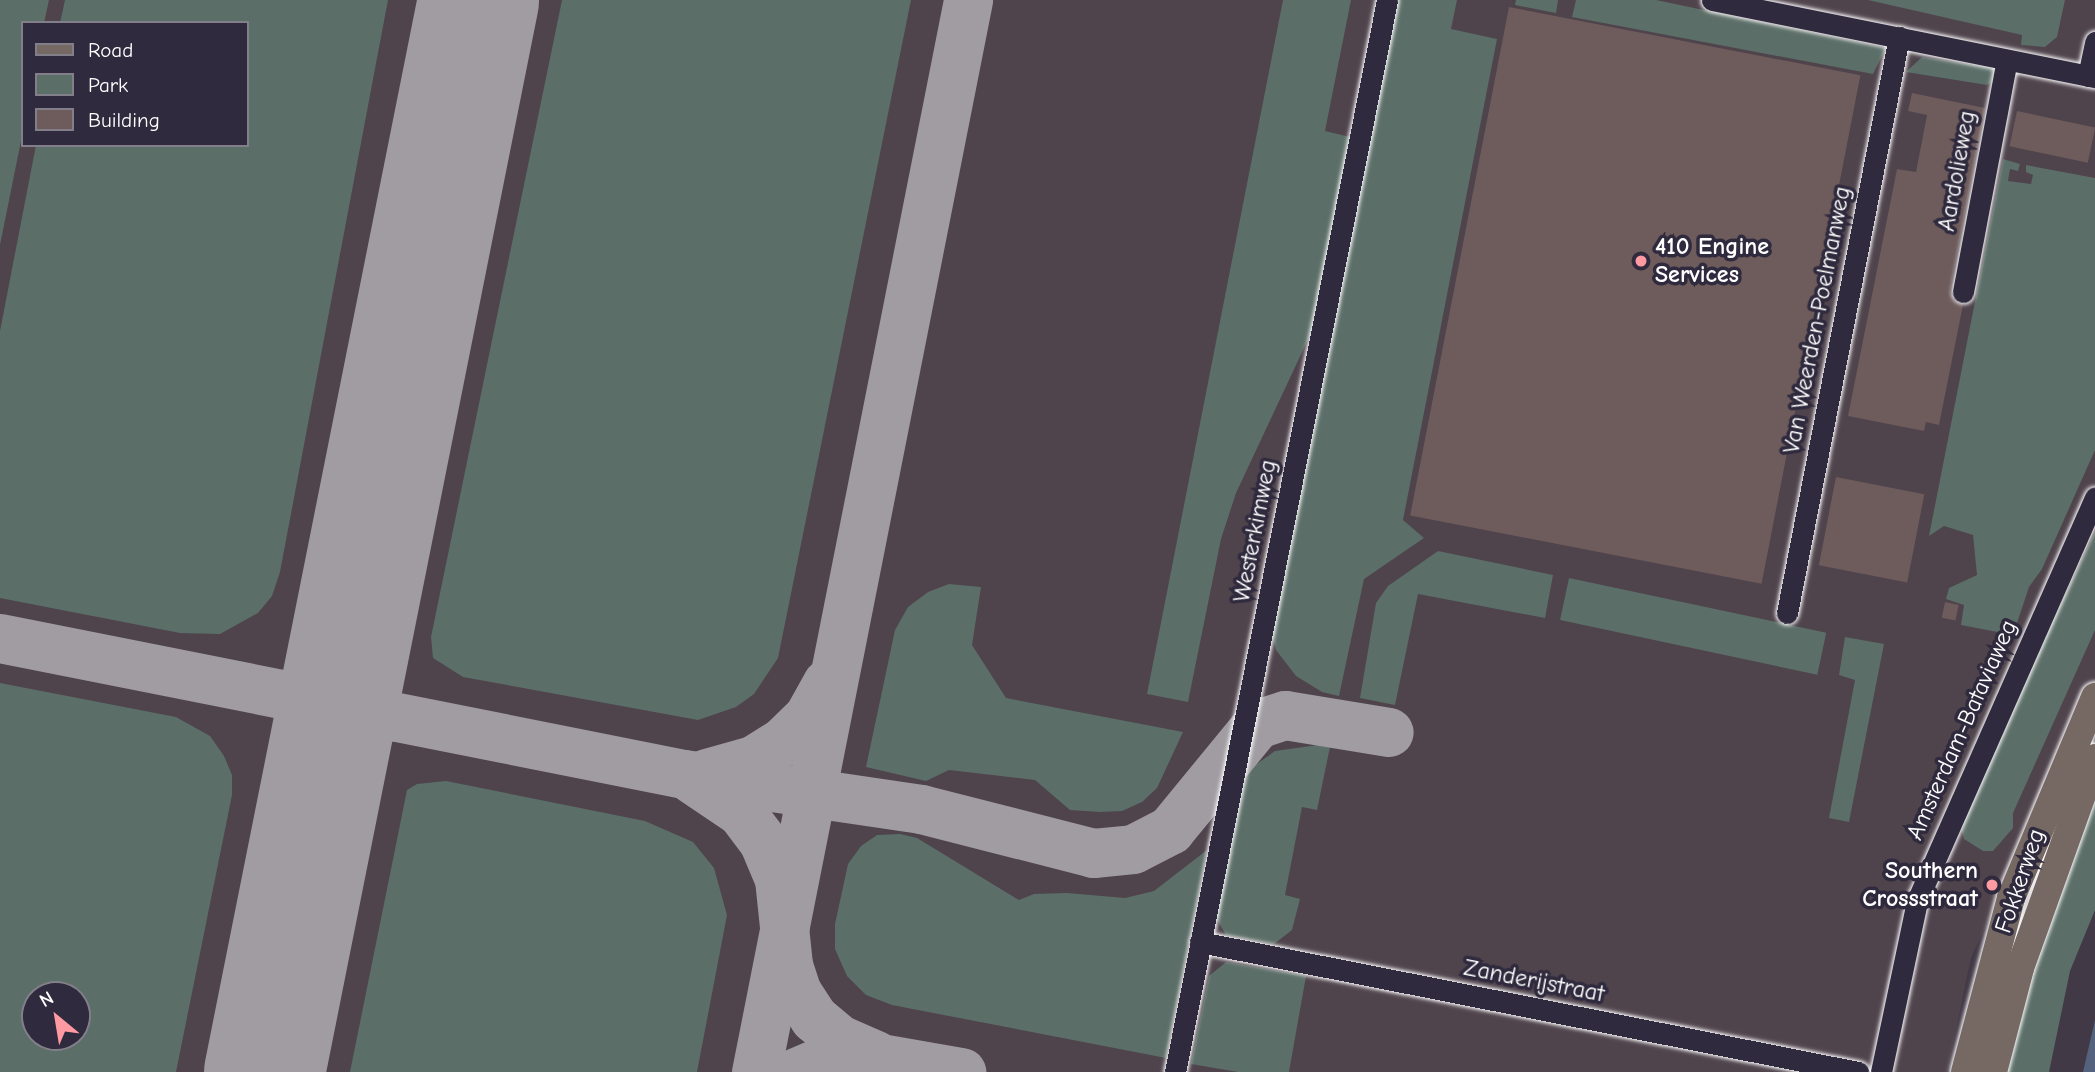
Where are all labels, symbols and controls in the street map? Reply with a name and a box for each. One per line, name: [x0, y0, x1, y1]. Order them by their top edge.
legend: [21, 21, 248, 147]
text: Road: [88, 38, 133, 62]
text: Park: [88, 73, 128, 97]
text: Building: [88, 108, 160, 132]
street label: Aardolieweg: [1932, 108, 1982, 234]
street label: Van Weerden-Poelmanweg: [1777, 184, 1857, 456]
place label: 410 Engine Services: [1655, 233, 1769, 289]
marker: 410 Engine Services: [1633, 253, 1649, 269]
street label: Westerkimweg: [1227, 457, 1283, 605]
street label: Amsterdam-Bataviaweg: [1901, 616, 2023, 844]
street label: Fokkerweg: [1989, 825, 2051, 937]
place label: Southern Crossstraat: [1862, 857, 1978, 913]
marker: Southern Crossstraat: [1984, 877, 2000, 893]
street label: Zanderijstraat: [1461, 953, 1607, 1009]
north arrow: [21, 981, 91, 1051]
text: N: [36, 987, 57, 1012]

